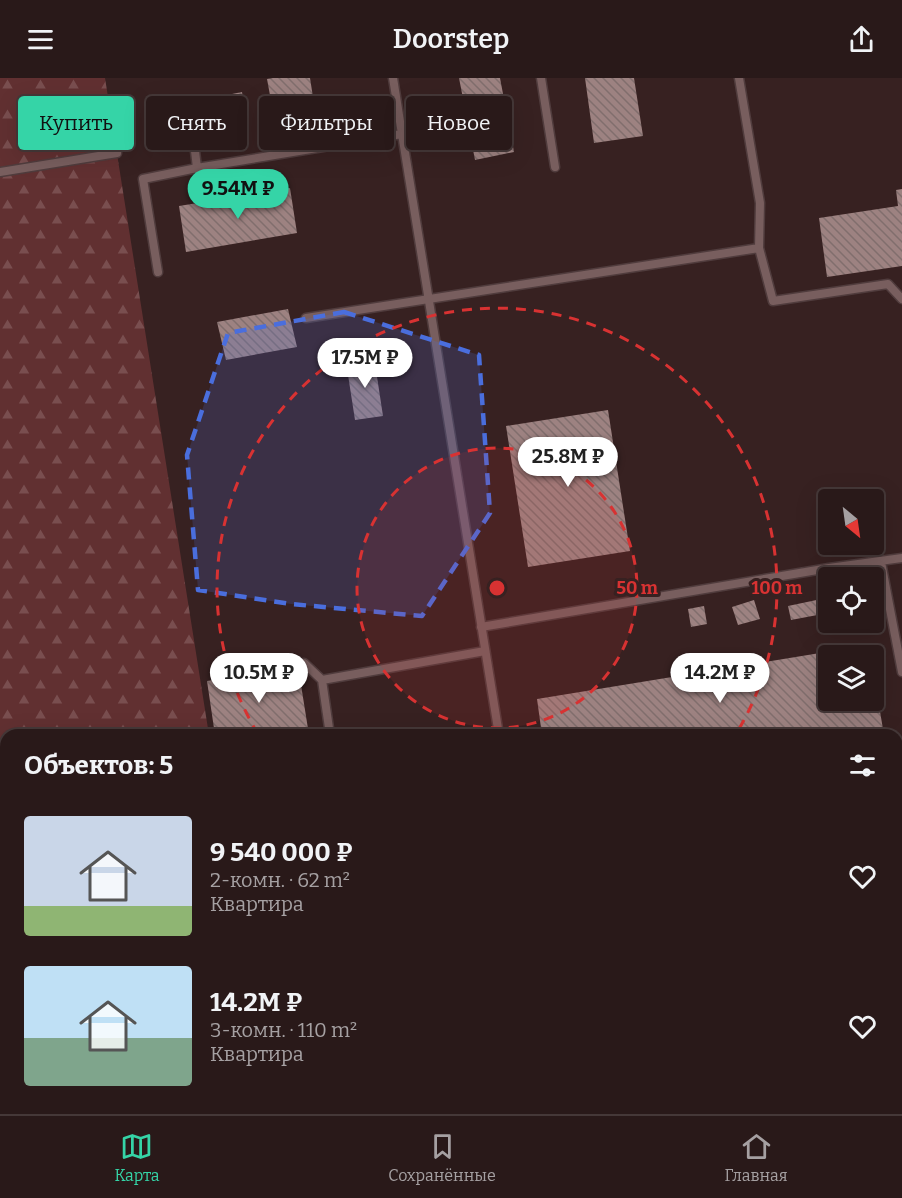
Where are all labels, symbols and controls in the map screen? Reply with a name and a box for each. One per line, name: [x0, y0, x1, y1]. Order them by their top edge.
icon: menu: [24, 23, 57, 56]
text: Doorstep: [393, 23, 509, 55]
icon: share: [845, 23, 878, 56]
chip: Купить: [18, 96, 134, 150]
chip: Снять: [146, 96, 247, 150]
chip: Фильтры: [259, 96, 394, 150]
chip: Новое: [406, 96, 512, 150]
pin: 9.54M ₽: [183, 169, 293, 220]
text: 9.54M ₽: [202, 176, 274, 200]
pin: 17.5M ₽: [310, 338, 420, 389]
text: 17.5M ₽: [331, 345, 399, 369]
pin: 25.8M ₽: [513, 437, 623, 488]
text: 25.8M ₽: [532, 444, 604, 468]
north arrow: [818, 489, 884, 555]
map controls: [818, 489, 884, 711]
button: locate: [818, 567, 884, 633]
text: 50 m: [616, 577, 658, 599]
text: 100 m: [751, 577, 803, 599]
centre of rings: [487, 578, 507, 598]
button: layers: [818, 645, 884, 711]
pin: 10.5M ₽: [204, 653, 314, 704]
pin: 14.2M ₽: [665, 653, 775, 704]
text: 10.5M ₽: [224, 660, 294, 684]
text: 14.2M ₽: [684, 660, 756, 684]
icon: filters: [846, 749, 879, 782]
text: Объектов: 5: [24, 750, 173, 781]
text: 9 540 000 ₽: [210, 837, 353, 868]
icon: home: [72, 840, 144, 912]
icon: heart: [846, 860, 879, 893]
text: 2-комн. · 62 m²: [210, 868, 350, 892]
text: Квартира: [210, 892, 304, 916]
text: 14.2M ₽: [210, 987, 302, 1018]
icon: home: [72, 990, 144, 1062]
icon: heart: [846, 1010, 879, 1043]
text: 3-комн. · 110 m²: [210, 1018, 357, 1042]
text: Квартира: [210, 1042, 304, 1066]
tab: Карта: [114, 1130, 160, 1185]
tab: Сохранённые: [388, 1130, 496, 1185]
tab: Главная: [724, 1130, 788, 1185]

